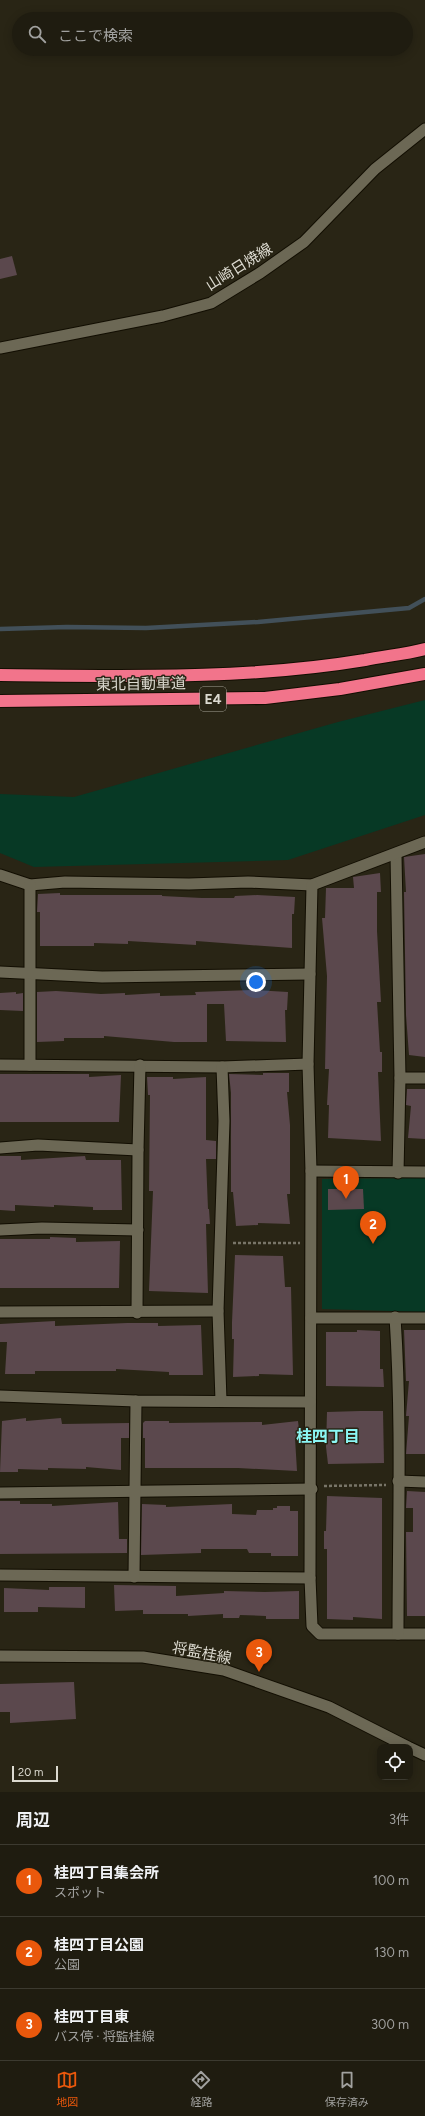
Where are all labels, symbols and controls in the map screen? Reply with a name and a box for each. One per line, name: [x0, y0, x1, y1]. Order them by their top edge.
search box: [12, 12, 413, 56]
icon: search: [26, 23, 48, 45]
text: ここで検索: [58, 27, 133, 45]
street label: 山崎日焼線: [202, 239, 276, 295]
street label: 東北自動車道: [96, 674, 186, 694]
road number: E4: [200, 687, 226, 711]
your location: [246, 972, 266, 992]
pin: 1: [333, 1166, 359, 1199]
pin: 2: [360, 1211, 386, 1244]
district label: 桂四丁目: [296, 1427, 360, 1446]
street label: 将監桂線: [171, 1638, 233, 1668]
pin: 3: [246, 1639, 272, 1672]
map controls: [377, 1744, 413, 1780]
button: locate: [377, 1744, 413, 1780]
scale bar: [12, 1764, 58, 1783]
text: 20 m: [18, 1766, 43, 1779]
text: 周辺: [16, 1810, 50, 1830]
text: 3件: [389, 1812, 409, 1827]
text: 桂四丁目集会所: [54, 1864, 159, 1882]
text: 1: [26, 1873, 32, 1888]
text: 100 m: [373, 1873, 409, 1888]
text: スポット: [54, 1885, 106, 1900]
text: 桂四丁目公園: [54, 1936, 144, 1954]
text: 2: [25, 1945, 33, 1960]
text: 130 m: [374, 1945, 409, 1960]
text: 公園: [54, 1957, 80, 1972]
text: 桂四丁目東: [54, 2008, 129, 2026]
text: 3: [25, 2017, 33, 2032]
text: 300 m: [371, 2017, 409, 2032]
text: バス停 · 将監桂線: [54, 2029, 155, 2044]
tab: 地図: [56, 2069, 78, 2109]
tab: 経路: [190, 2069, 212, 2109]
tab: 保存済み: [325, 2069, 369, 2109]

